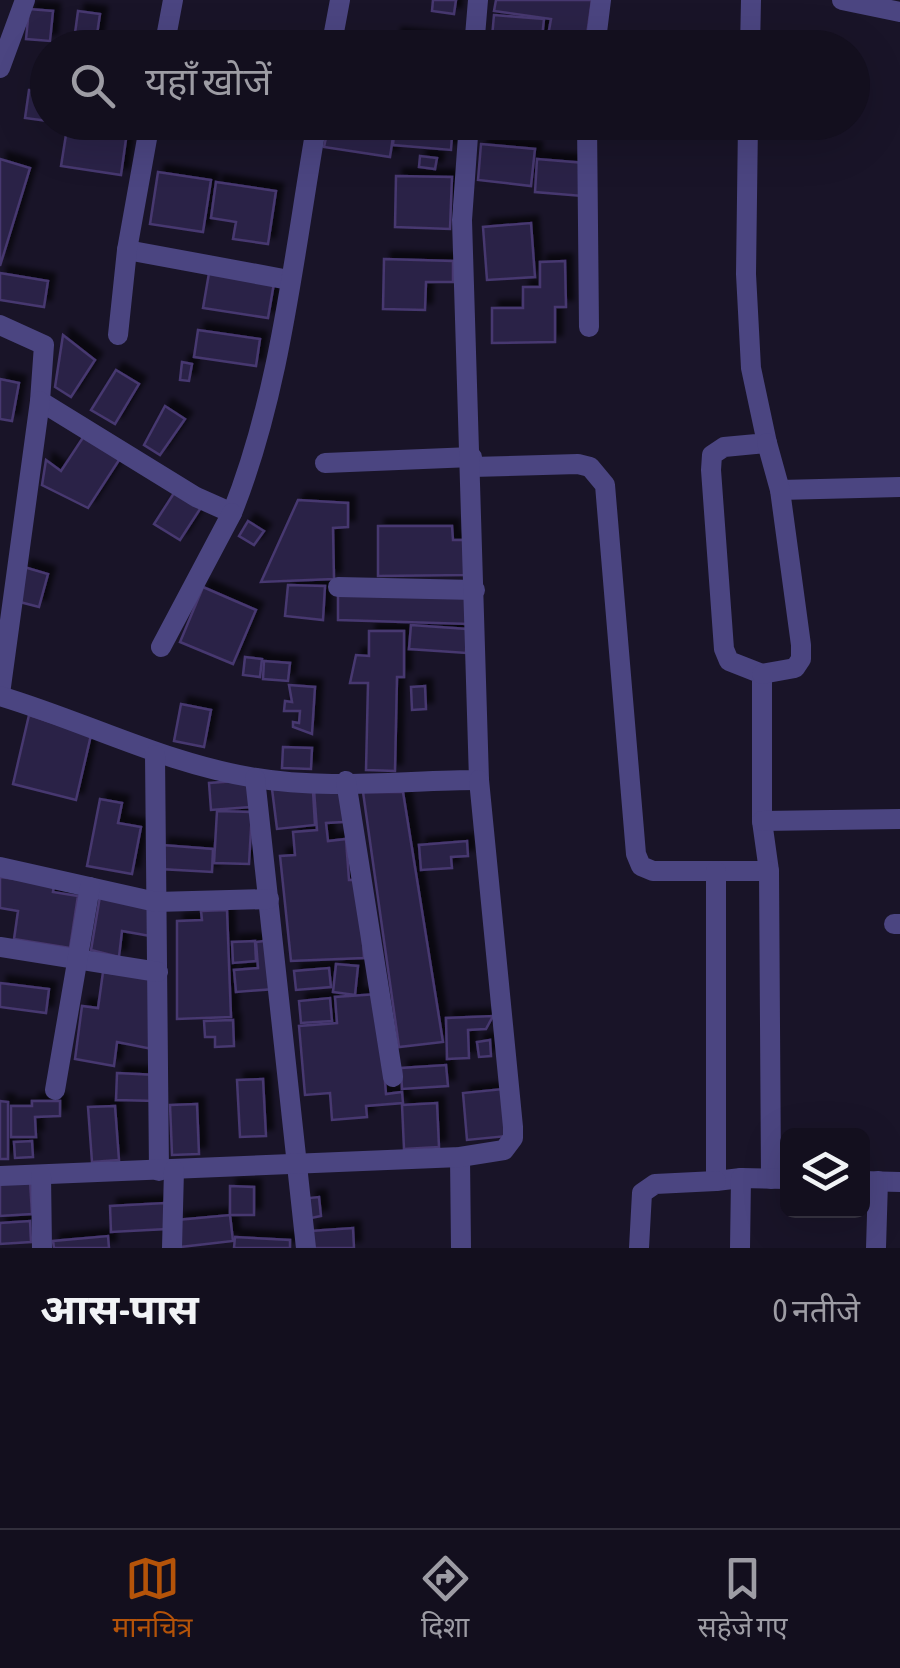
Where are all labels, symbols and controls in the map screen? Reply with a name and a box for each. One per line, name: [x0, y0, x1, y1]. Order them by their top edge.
search box: [30, 30, 870, 140]
icon: search: [65, 58, 120, 113]
text: यहाँ खोजें: [145, 60, 271, 103]
map controls: [780, 1128, 870, 1218]
button: layers: [780, 1128, 870, 1218]
text: आस-पास: [40, 1285, 199, 1333]
text: 0 नतीजे: [773, 1292, 860, 1329]
tab: मानचित्र: [113, 1551, 193, 1648]
tab: दिशा: [418, 1551, 473, 1648]
tab: सहेजे गए: [698, 1551, 787, 1648]

